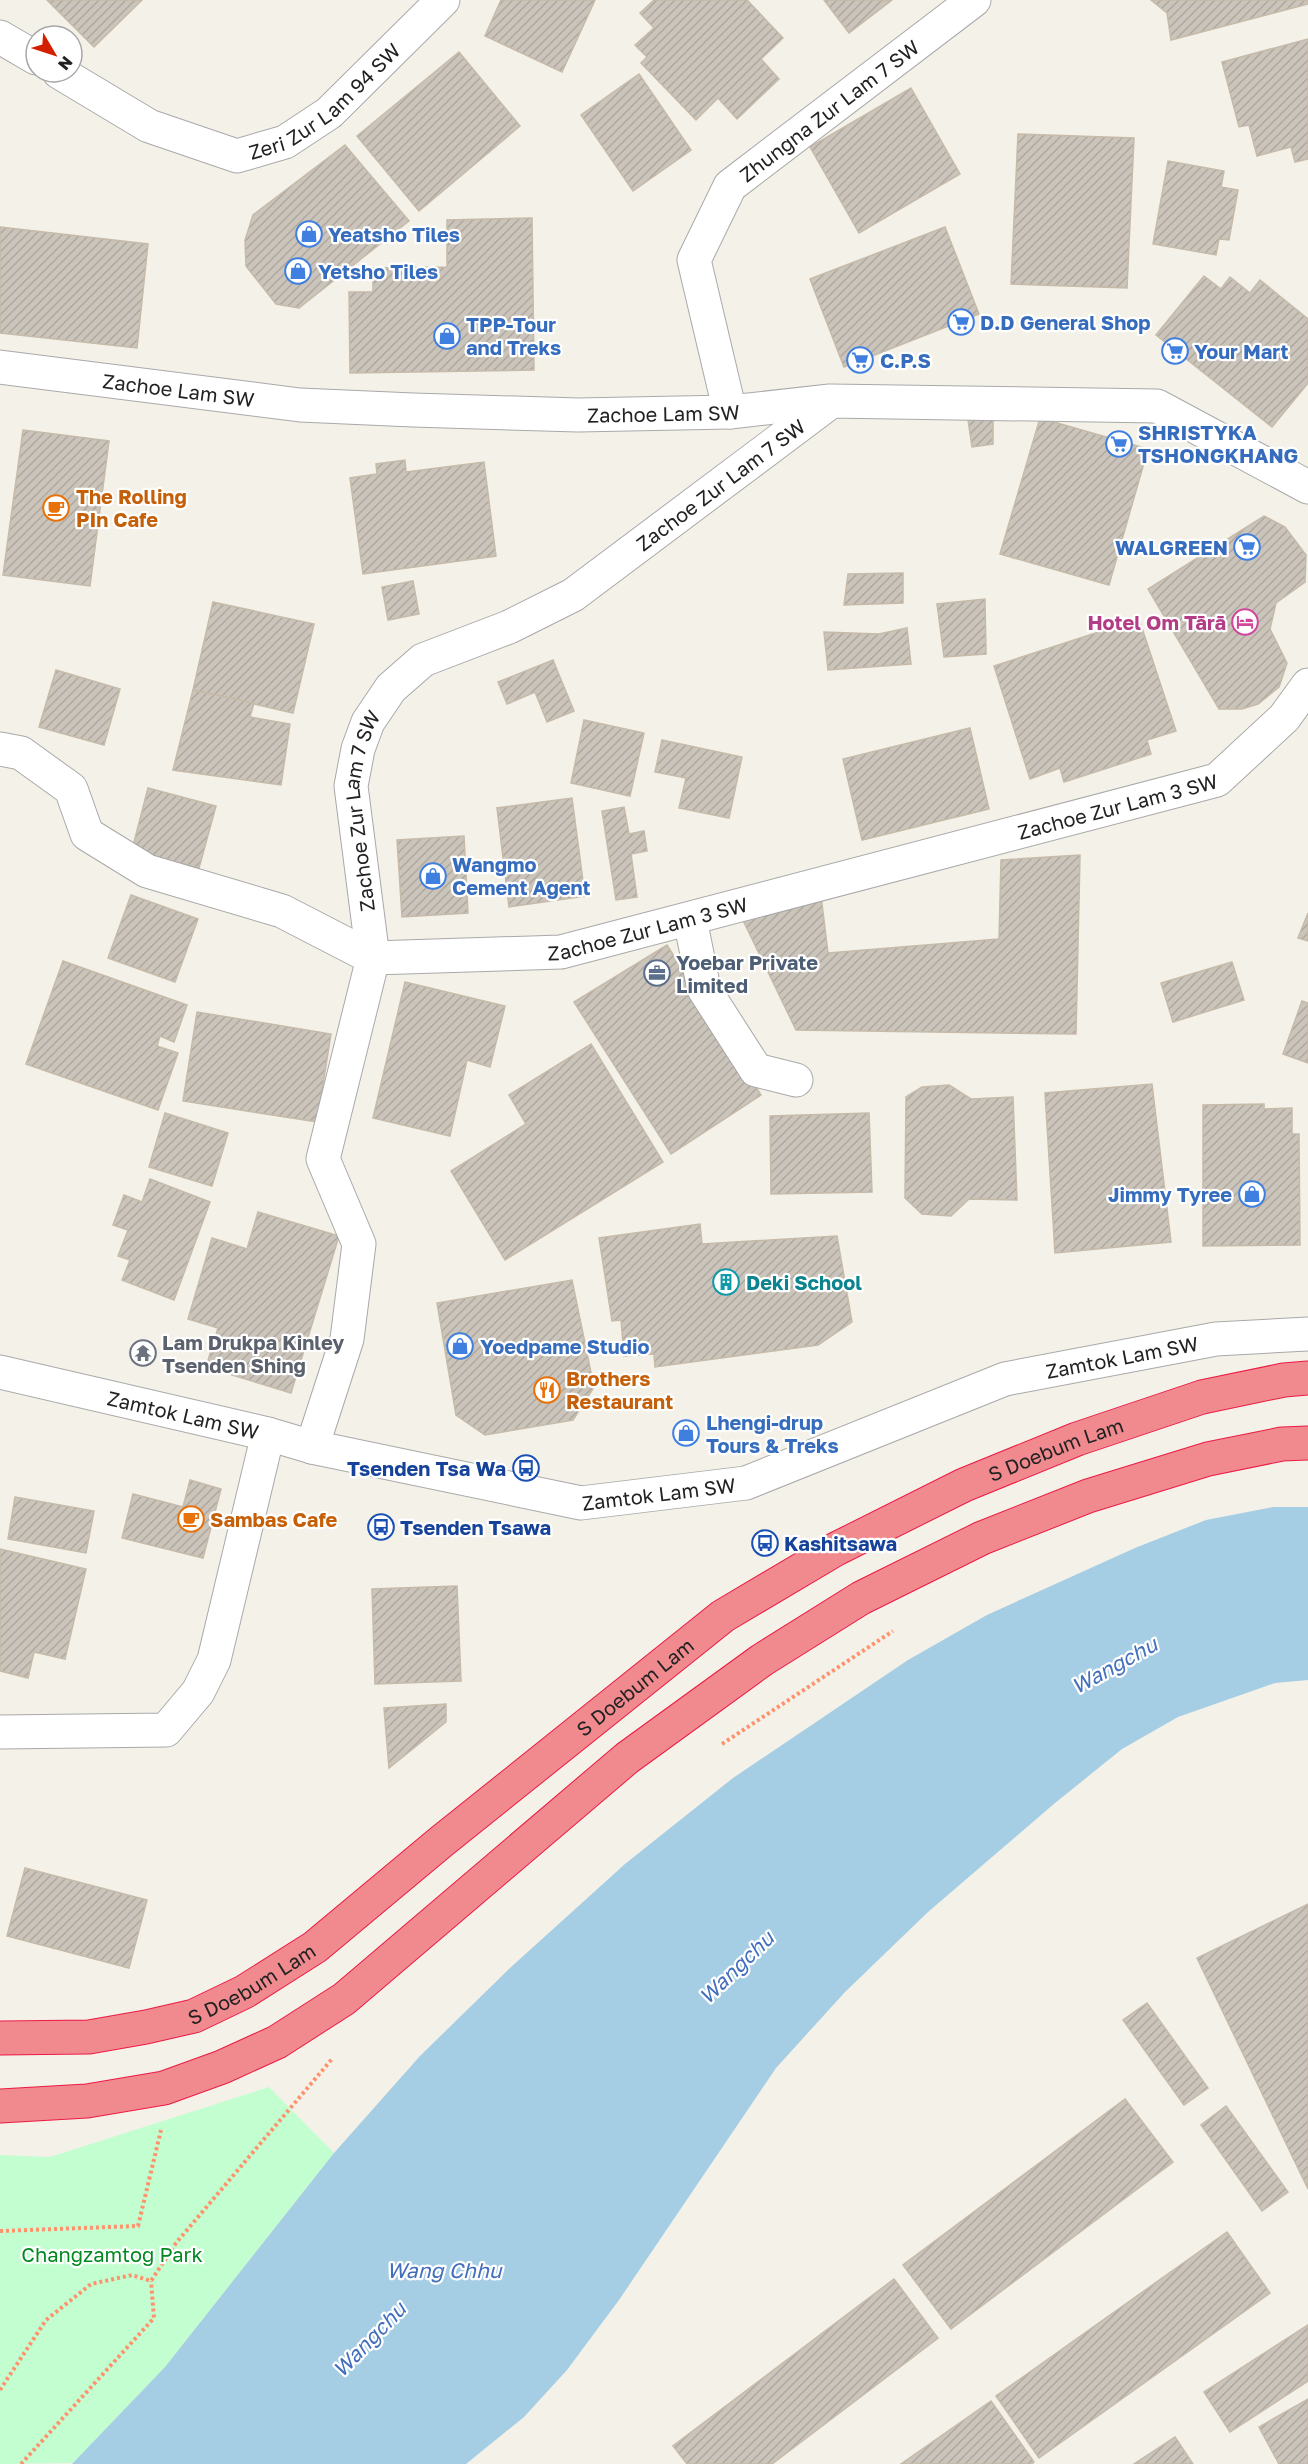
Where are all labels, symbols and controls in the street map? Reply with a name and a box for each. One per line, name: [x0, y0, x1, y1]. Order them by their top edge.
north arrow: [24, 24, 84, 84]
street label: Zhungna Zur Lam 7 SW: [735, 35, 923, 187]
street label: Zeri Zur Lam 94 SW: [246, 38, 405, 164]
text: N: [54, 52, 77, 74]
shop icon: Yeatsho Tiles: [294, 219, 324, 249]
place label: Yeatsho Tiles: [328, 222, 460, 246]
shop icon: Yetsho Tiles: [283, 256, 313, 286]
place label: Yetsho Tiles: [318, 259, 438, 283]
supermarket icon: D.D General Shop: [946, 307, 976, 337]
place label: D.D General Shop: [980, 310, 1151, 334]
place label: TPP-Tour and Treks: [466, 312, 561, 359]
shop icon: TPP-Tour and Treks: [432, 321, 462, 351]
supermarket icon: Your Mart: [1160, 336, 1190, 366]
place label: Your Mart: [1194, 339, 1289, 363]
supermarket icon: C.P.S: [845, 345, 875, 375]
place label: C.P.S: [880, 348, 931, 372]
street label: Zachoe Lam SW: [101, 368, 256, 411]
street label: Zachoe Lam SW: [587, 399, 741, 427]
street label: Zachoe Zur Lam 7 SW: [631, 413, 809, 555]
place label: SHRISTYKA TSHONGKHANG: [1138, 420, 1298, 467]
supermarket icon: SHRISTYKA TSHONGKHANG: [1104, 429, 1134, 459]
place label: The Rolling PIn Cafe: [76, 484, 187, 531]
cafe icon: The Rolling PIn Cafe: [41, 493, 71, 523]
supermarket icon: WALGREEN: [1232, 532, 1262, 562]
place label: WALGREEN: [1115, 535, 1228, 559]
hotel icon: Hotel Om Tārā: [1230, 607, 1260, 637]
place label: Hotel Om Tārā: [1087, 610, 1226, 634]
street label: Zachoe Zur Lam 7 SW: [339, 706, 385, 913]
street label: Zachoe Zur Lam 3 SW: [1015, 768, 1220, 844]
place label: Wangmo Cement Agent: [452, 852, 591, 899]
shop icon: Wangmo Cement Agent: [418, 861, 448, 891]
street label: Zachoe Zur Lam 3 SW: [547, 892, 750, 964]
place label: Yoebar Private Limited: [676, 950, 818, 997]
office icon: Yoebar Private Limited: [642, 958, 672, 988]
shop icon: Jimmy Tyree: [1237, 1179, 1267, 1209]
place label: Jimmy Tyree: [1108, 1182, 1232, 1206]
building icon: Deki School: [711, 1267, 741, 1297]
place label: Deki School: [746, 1270, 862, 1294]
place label: Lam Drukpa Kinley Tsenden Shing: [162, 1330, 344, 1377]
shop icon: Yoedpame Studio: [445, 1331, 475, 1361]
street label: Zamtok Lam SW: [1044, 1331, 1200, 1383]
place label: Yoedpame Studio: [480, 1334, 649, 1358]
temple icon: Lam Drukpa Kinley Tsenden Shing: [128, 1338, 158, 1368]
place label: Brothers Restaurant: [566, 1366, 673, 1413]
restaurant icon: Brothers Restaurant: [532, 1375, 562, 1405]
street label: Zamtok Lam SW: [105, 1385, 261, 1443]
place label: Lhengi-drup Tours & Treks: [706, 1410, 839, 1457]
street label: S Doebum Lam: [984, 1412, 1126, 1486]
shop icon: Lhengi-drup Tours & Treks: [671, 1418, 701, 1448]
bus stop icon: Tsenden Tsa Wa: [511, 1453, 541, 1483]
place label: Tsenden Tsa Wa: [347, 1456, 506, 1480]
street label: Zamtok Lam SW: [581, 1472, 737, 1515]
cafe icon: Sambas Cafe: [176, 1504, 206, 1534]
place label: Sambas Cafe: [210, 1507, 338, 1531]
bus stop icon: Tsenden Tsawa: [366, 1512, 396, 1542]
place label: Tsenden Tsawa: [400, 1515, 551, 1539]
bus stop icon: Kashitsawa: [750, 1528, 780, 1558]
place label: Kashitsawa: [784, 1531, 897, 1555]
water label: Wangchu: [1067, 1630, 1163, 1699]
street label: S Doebum Lam: [571, 1633, 698, 1741]
water label: Wangchu: [693, 1924, 780, 2009]
street label: S Doebum Lam: [184, 1938, 320, 2029]
park label: Changzamtog Park: [21, 2242, 203, 2266]
water label: Wang Chhu: [386, 2257, 503, 2283]
water label: Wangchu: [327, 2295, 412, 2382]

